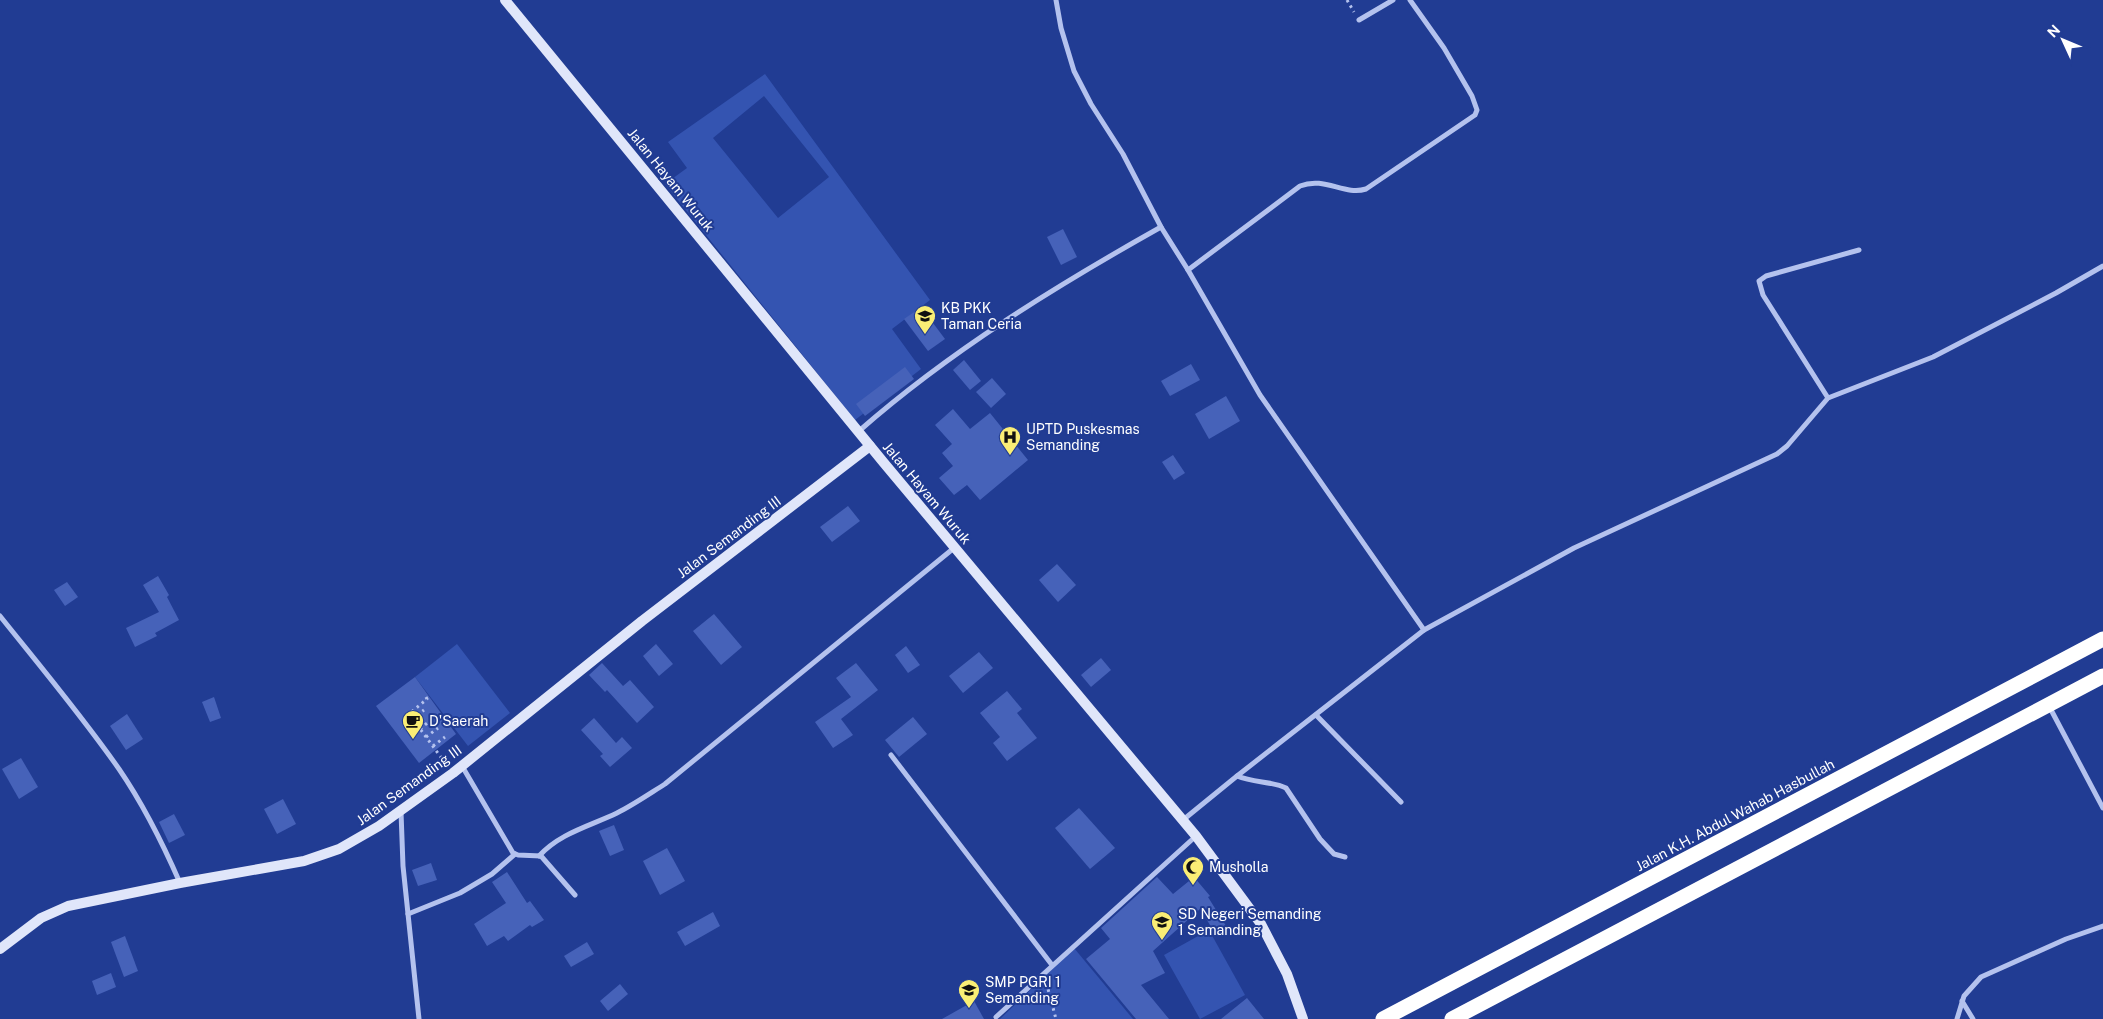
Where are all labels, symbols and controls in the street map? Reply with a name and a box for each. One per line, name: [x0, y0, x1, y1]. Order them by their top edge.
north arrow: [2038, 15, 2088, 65]
text: N: [2044, 21, 2063, 40]
street label: Jalan Hayam Wuruk: [624, 125, 718, 235]
place label: KB PKK Taman Ceria: [941, 300, 1022, 332]
school or university icon: KB PKK Taman Ceria: [913, 304, 937, 335]
place label: UPTD Puskesmas Semanding: [1026, 421, 1140, 453]
hospital icon: UPTD Puskesmas Semanding: [998, 425, 1022, 456]
street label: Jalan Hayam Wuruk: [880, 439, 974, 547]
street label: Jalan Semanding III: [674, 493, 784, 581]
cafe icon: D'Saerah: [401, 709, 425, 740]
place label: D'Saerah: [429, 713, 488, 729]
street label: Jalan Semanding III: [353, 742, 465, 828]
street label: Jalan K.H. Abdul Wahab Hasbullah: [1633, 756, 1837, 874]
mosque icon: Musholla: [1181, 855, 1205, 886]
place label: Musholla: [1209, 859, 1269, 875]
place label: SD Negeri Semanding 1 Semanding: [1178, 906, 1322, 938]
school or university icon: SD Negeri Semanding 1 Semanding: [1150, 910, 1174, 941]
place label: SMP PGRI 1 Semanding: [985, 974, 1061, 1006]
school or university icon: SMP PGRI 1 Semanding: [957, 978, 981, 1009]

